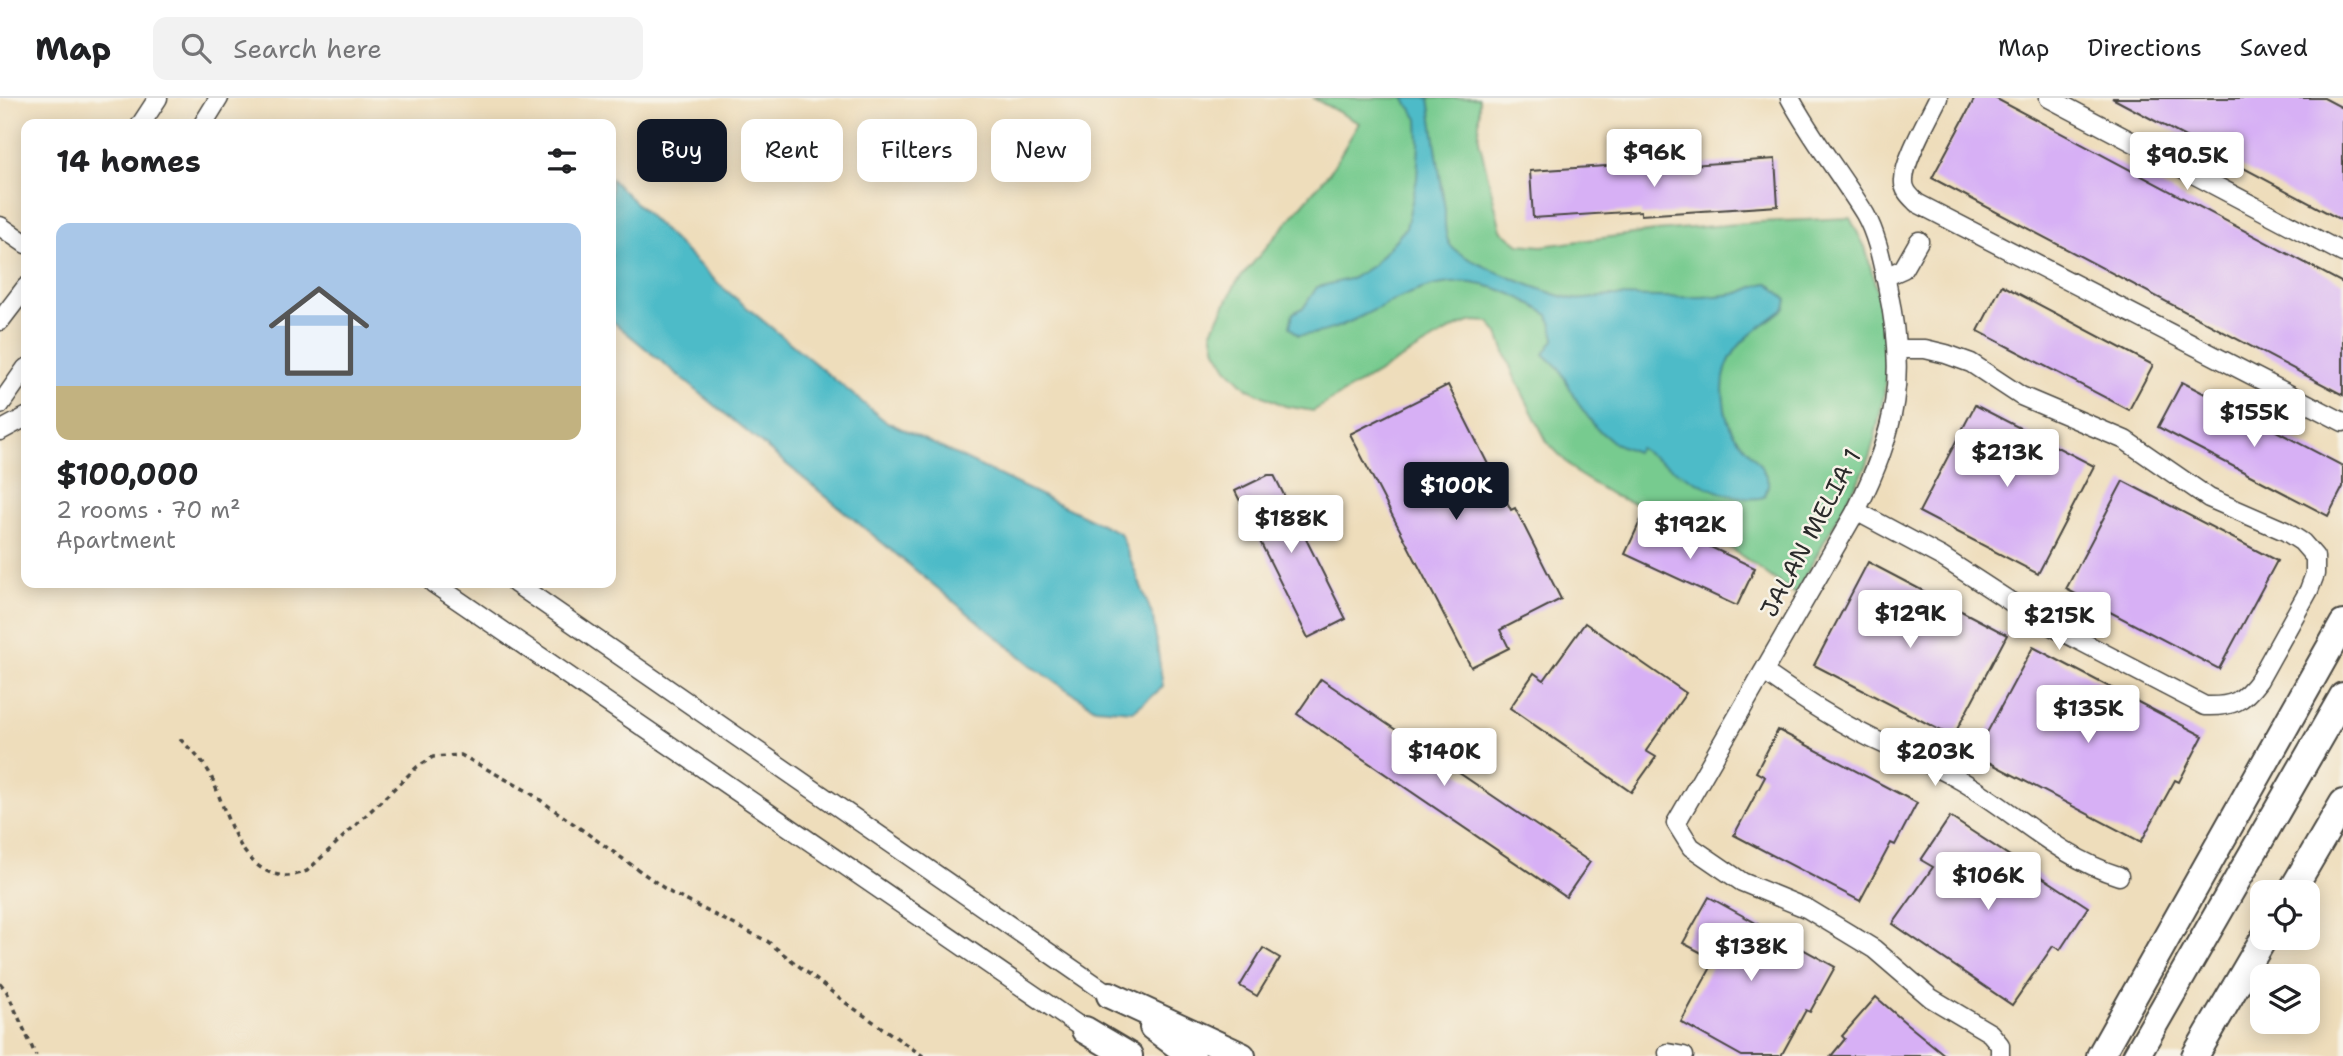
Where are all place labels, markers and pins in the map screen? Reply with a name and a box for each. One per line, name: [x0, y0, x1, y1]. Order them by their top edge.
pin: $96K: [1613, 130, 1695, 189]
pin: $90.5K: [2130, 132, 2244, 192]
pin: $155K: [2205, 390, 2303, 449]
pin: $213K: [1958, 430, 2056, 489]
pin: $100K: [1407, 462, 1505, 522]
pin: $188K: [1242, 496, 1340, 555]
pin: $192K: [1641, 502, 1739, 561]
pin: $129K: [1861, 590, 1959, 650]
pin: $215K: [2010, 592, 2108, 652]
pin: $135K: [2039, 686, 2137, 745]
pin: $140K: [1395, 728, 1493, 788]
pin: $203K: [1886, 728, 1984, 788]
pin: $106K: [1939, 852, 2037, 912]
pin: $138K: [1702, 924, 1800, 983]

